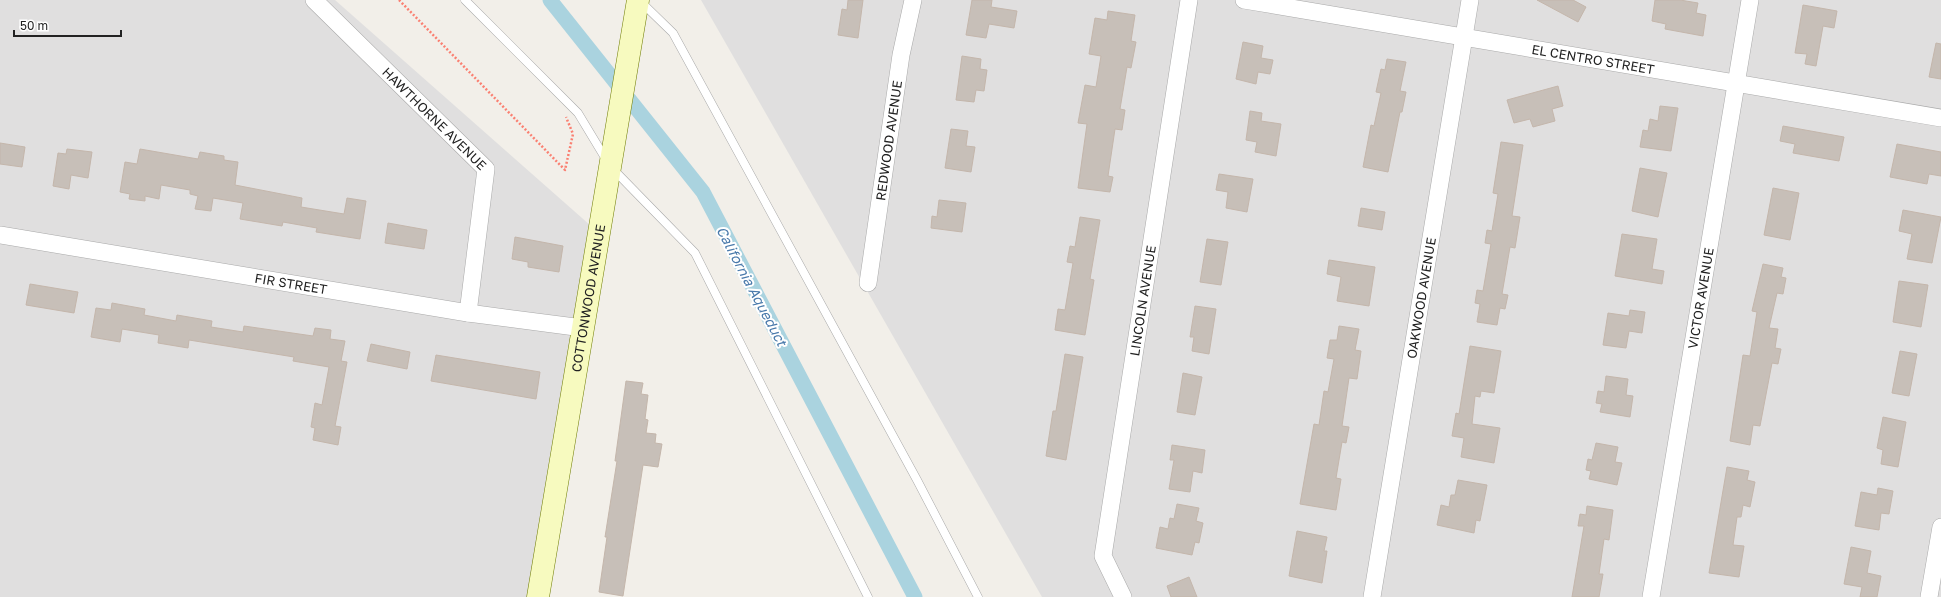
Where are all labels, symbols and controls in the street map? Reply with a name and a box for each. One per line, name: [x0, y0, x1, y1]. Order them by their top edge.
scale bar: [14, 12, 121, 38]
text: 50 m: [20, 18, 48, 33]
street label: EL CENTRO STREET: [1530, 41, 1656, 77]
street label: HAWTHORNE AVENUE: [379, 64, 490, 173]
street label: REDWOOD AVENUE: [872, 79, 905, 202]
street label: COTTONWOOD AVENUE: [568, 223, 608, 373]
water label: California Aqueduct: [713, 223, 791, 350]
street label: OAKWOOD AVENUE: [1403, 236, 1439, 360]
street label: LINCOLN AVENUE: [1126, 244, 1159, 357]
street label: VICTOR AVENUE: [1684, 246, 1717, 350]
street label: FIR STREET: [254, 270, 328, 297]

